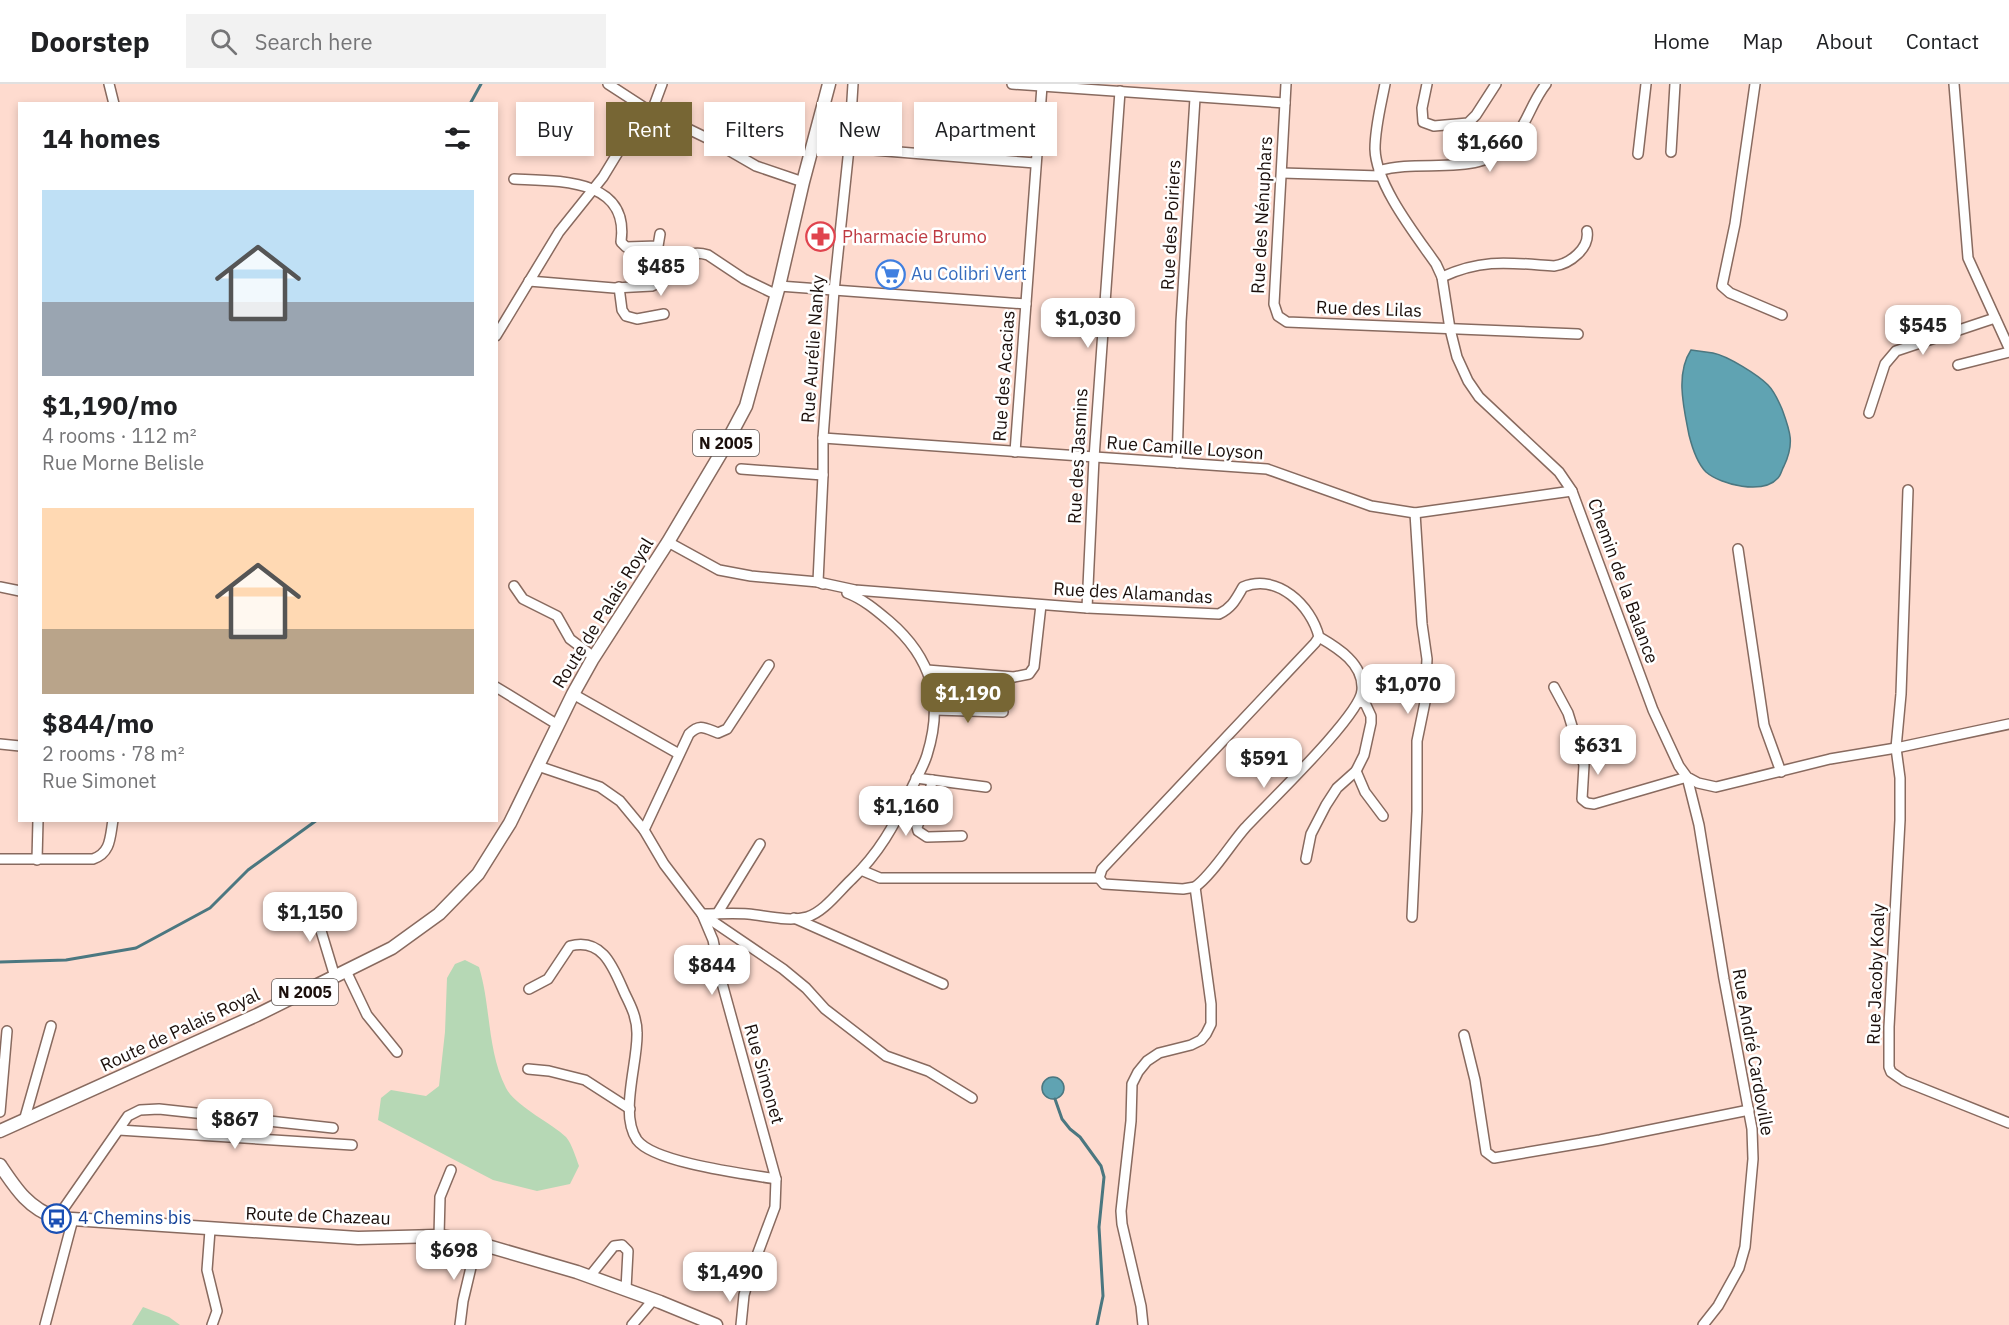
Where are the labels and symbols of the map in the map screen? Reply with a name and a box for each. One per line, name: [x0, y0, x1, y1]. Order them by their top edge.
pin: $1,660: [1441, 122, 1539, 173]
street label: Rue des Nénuphars: [1246, 136, 1277, 294]
street label: Rue des Poiriers: [1156, 159, 1185, 291]
pharmacy icon: Pharmacie Brumo: [805, 221, 837, 253]
place label: Pharmacie Brumo: [842, 225, 987, 248]
pin: $485: [625, 246, 697, 297]
supermarket icon: Au Colibri Vert: [874, 258, 906, 290]
place label: Au Colibri Vert: [911, 262, 1027, 285]
street label: Rue Aurélie Nanky: [796, 274, 829, 424]
street label: Rue des Lilas: [1316, 295, 1422, 322]
pin: $1,030: [1039, 298, 1137, 349]
pin: $545: [1887, 305, 1959, 356]
street label: Rue des Acacias: [987, 310, 1020, 442]
street label: Rue des Jasmins: [1062, 387, 1093, 524]
road number: N 2005: [693, 430, 759, 456]
street label: Rue Camille Loyson: [1106, 431, 1264, 464]
street label: Chemin de la Balance: [1583, 495, 1664, 667]
street label: Route de Palais Royal: [547, 533, 658, 692]
street label: Rue des Alamandas: [1053, 577, 1213, 608]
pin: $1,070: [1359, 664, 1457, 715]
pin: $1,190: [919, 673, 1017, 724]
pin: $631: [1562, 725, 1634, 776]
pin: $591: [1228, 738, 1300, 789]
pin: $1,160: [857, 786, 955, 837]
pin: $1,150: [261, 892, 359, 943]
street label: Rue Jacoby Koaly: [1862, 903, 1889, 1045]
pin: $844: [676, 945, 748, 996]
street label: Rue André Cardoville: [1727, 967, 1780, 1137]
road number: N 2005: [272, 979, 338, 1005]
street label: Route de Palais Royal: [96, 982, 263, 1077]
street label: Rue Simonet: [739, 1021, 790, 1127]
pin: $867: [199, 1099, 271, 1150]
street label: Route de Chazeau: [245, 1201, 391, 1230]
bus stop icon: 4 Chemins bis: [41, 1202, 73, 1234]
place label: 4 Chemins bis: [78, 1206, 192, 1229]
pin: $698: [418, 1230, 490, 1281]
pin: $1,490: [681, 1252, 779, 1303]

